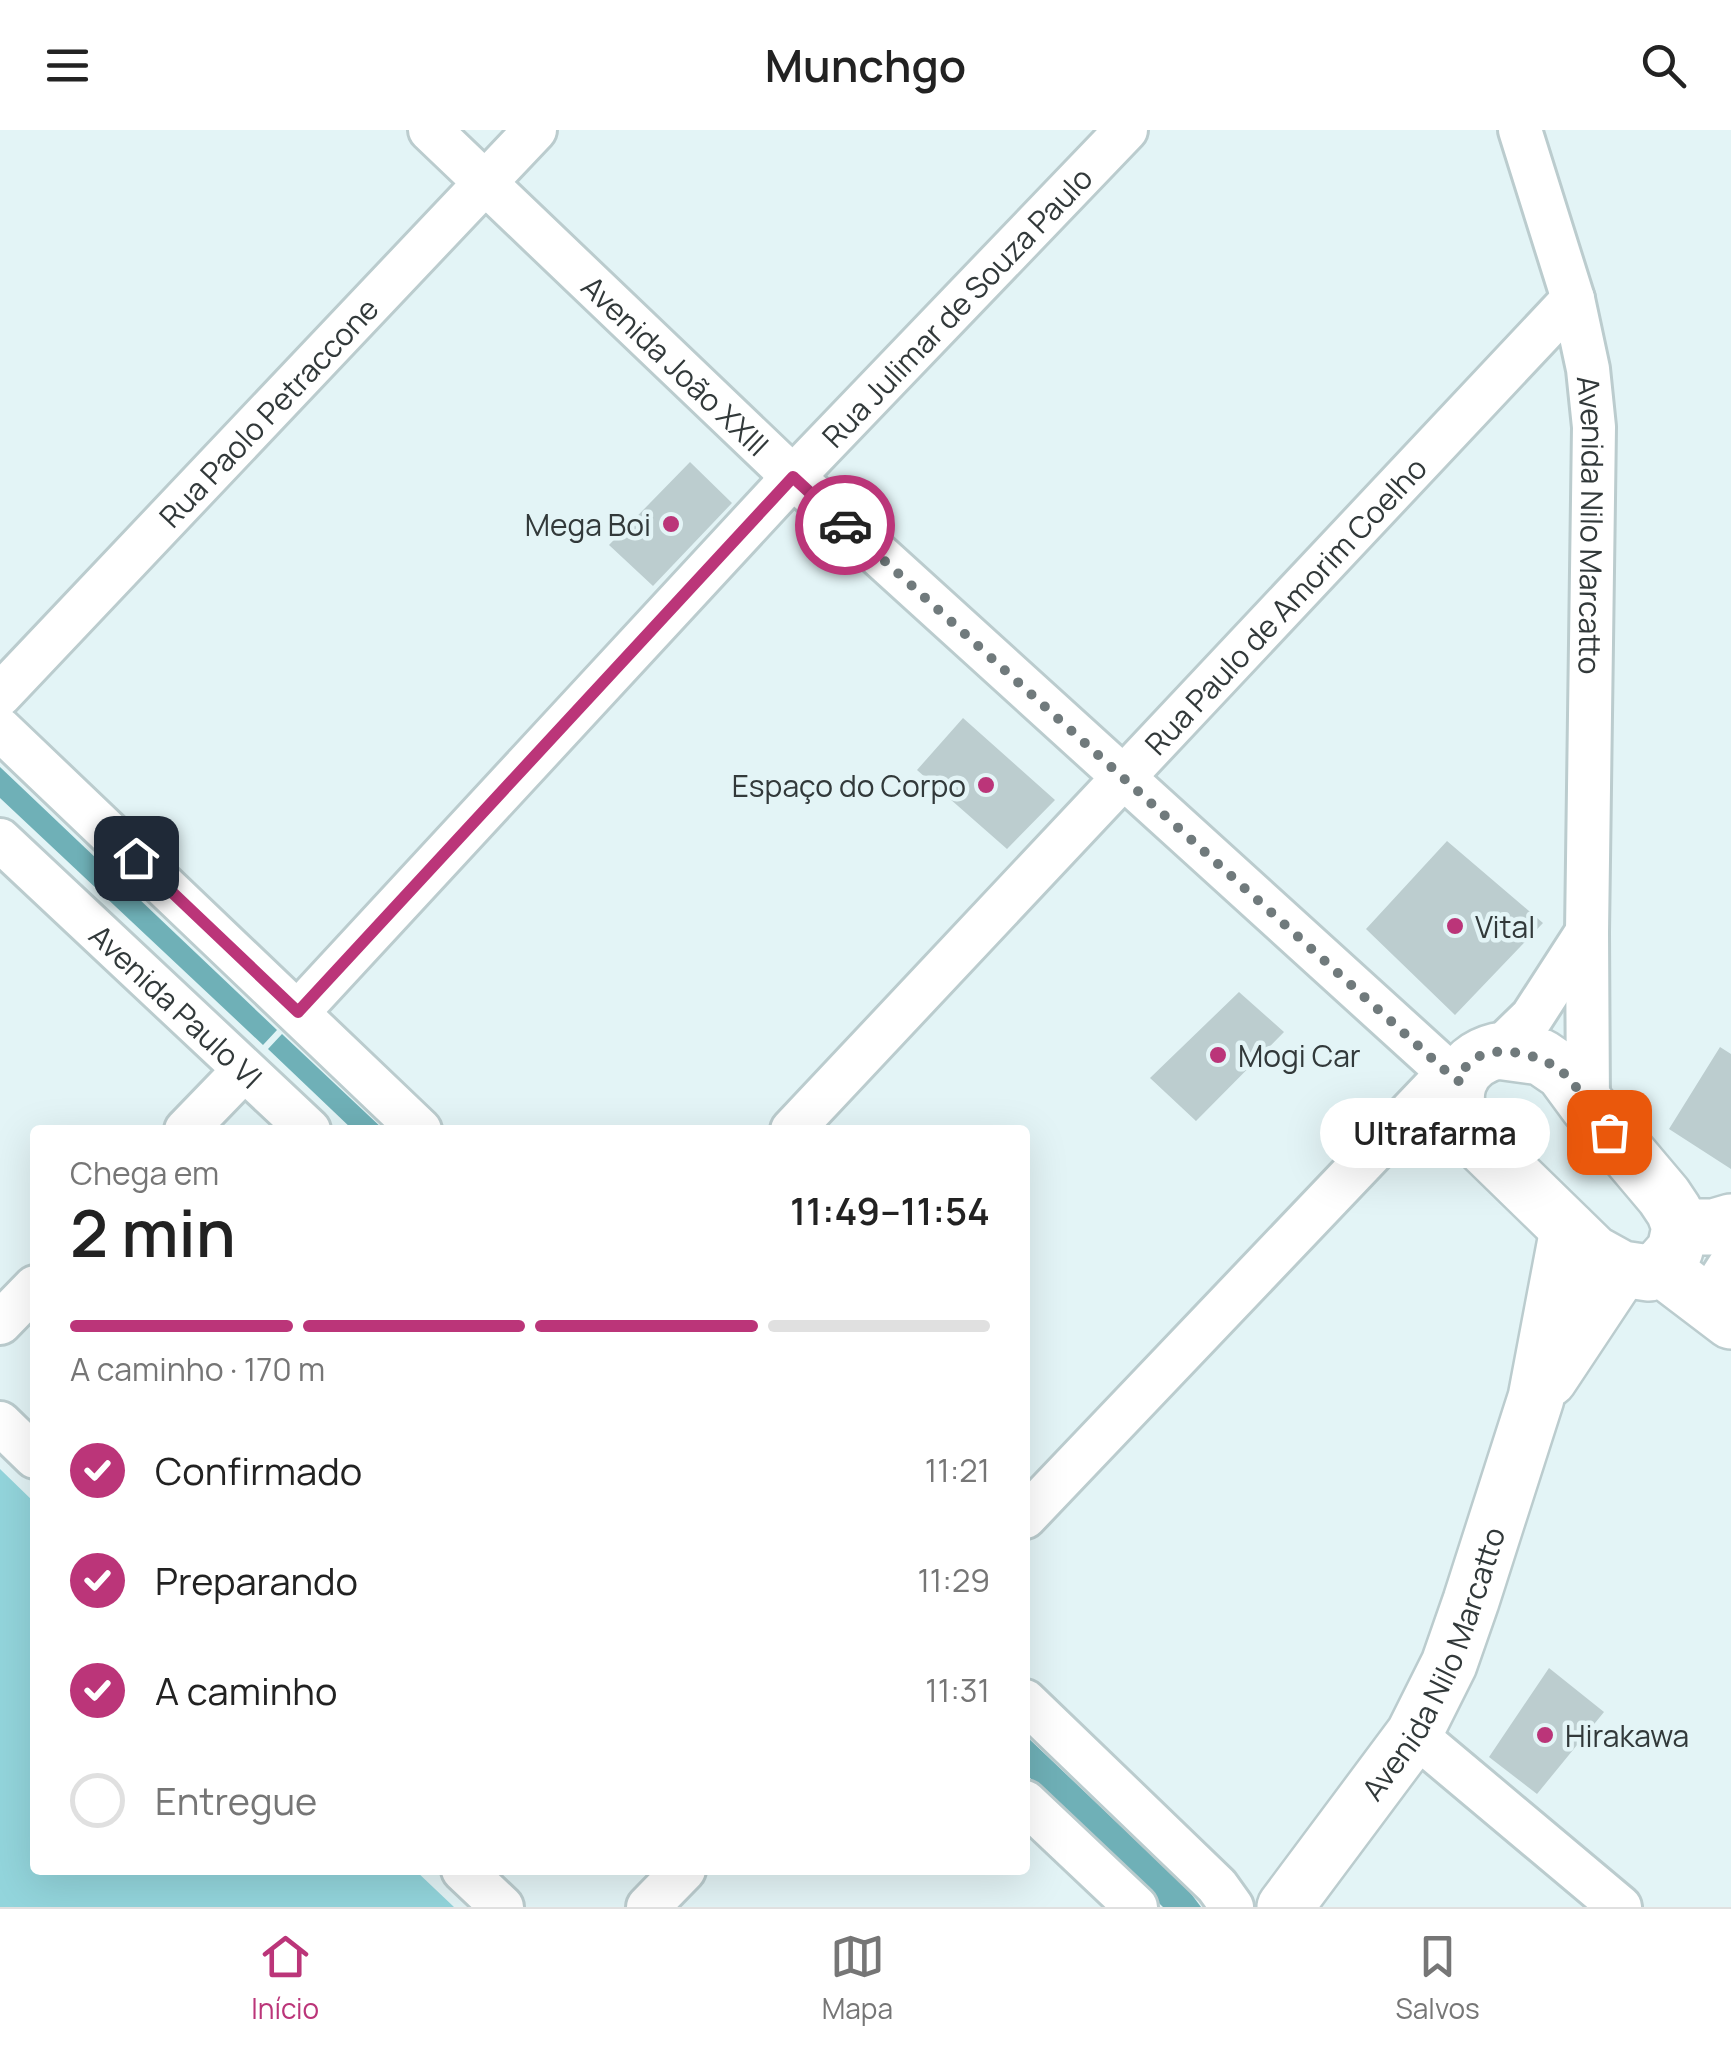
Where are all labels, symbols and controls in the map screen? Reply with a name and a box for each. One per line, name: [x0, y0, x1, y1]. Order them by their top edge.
text: Munchgo: [765, 34, 966, 96]
icon: menu: [40, 38, 95, 93]
icon: search: [1636, 38, 1691, 93]
street label: Rua Julimar de Souza Paulo: [812, 158, 1101, 456]
street label: Avenida João XXIII: [573, 266, 778, 464]
street label: Rua Paolo Petraccone: [149, 288, 387, 536]
street label: Avenida Nilo Marcatto: [1568, 374, 1615, 675]
street label: Rua Paulo de Amorim Coelho: [1135, 448, 1435, 763]
courier: [795, 475, 895, 575]
icon: car: [818, 498, 873, 553]
place label: Mega Boi: [525, 504, 651, 545]
marker: Mega Boi: [660, 513, 682, 535]
place label: Espaço do Corpo: [732, 765, 966, 806]
marker: Espaço do Corpo: [975, 774, 997, 796]
pin: [94, 816, 179, 901]
icon: home: [109, 831, 164, 886]
place label: Vital: [1475, 906, 1535, 947]
street label: Avenida Paulo VI: [81, 914, 272, 1097]
marker: Vital: [1444, 915, 1466, 937]
place label: Mogi Car: [1238, 1035, 1361, 1076]
marker: Mogi Car: [1207, 1044, 1229, 1066]
pin: [1567, 1090, 1652, 1175]
callout: Ultrafarma: [1319, 1097, 1549, 1167]
icon: bag: [1582, 1105, 1637, 1160]
text: Ultrafarma: [1353, 1111, 1517, 1155]
text: Chega em: [70, 1151, 219, 1195]
text: 11:49–11:54: [790, 1184, 990, 1236]
text: 2 min: [70, 1188, 236, 1277]
text: A caminho · 170 m: [70, 1347, 325, 1391]
icon: check: [70, 1443, 125, 1498]
text: Confirmado: [155, 1444, 362, 1496]
text: 11:21: [925, 1448, 990, 1492]
street label: Avenida Nilo Marcatto: [1351, 1522, 1514, 1808]
icon: check: [70, 1553, 125, 1608]
text: Preparando: [155, 1554, 358, 1606]
text: 11:29: [917, 1558, 990, 1602]
icon: check: [70, 1663, 125, 1718]
text: A caminho: [155, 1664, 337, 1716]
text: 11:31: [925, 1668, 990, 1712]
place label: Hirakawa: [1565, 1715, 1689, 1756]
marker: Hirakawa: [1534, 1724, 1556, 1746]
text: Entregue: [155, 1774, 317, 1826]
tab: Início: [251, 1929, 319, 2027]
tab: Mapa: [822, 1929, 893, 2027]
tab: Salvos: [1396, 1929, 1480, 2027]

